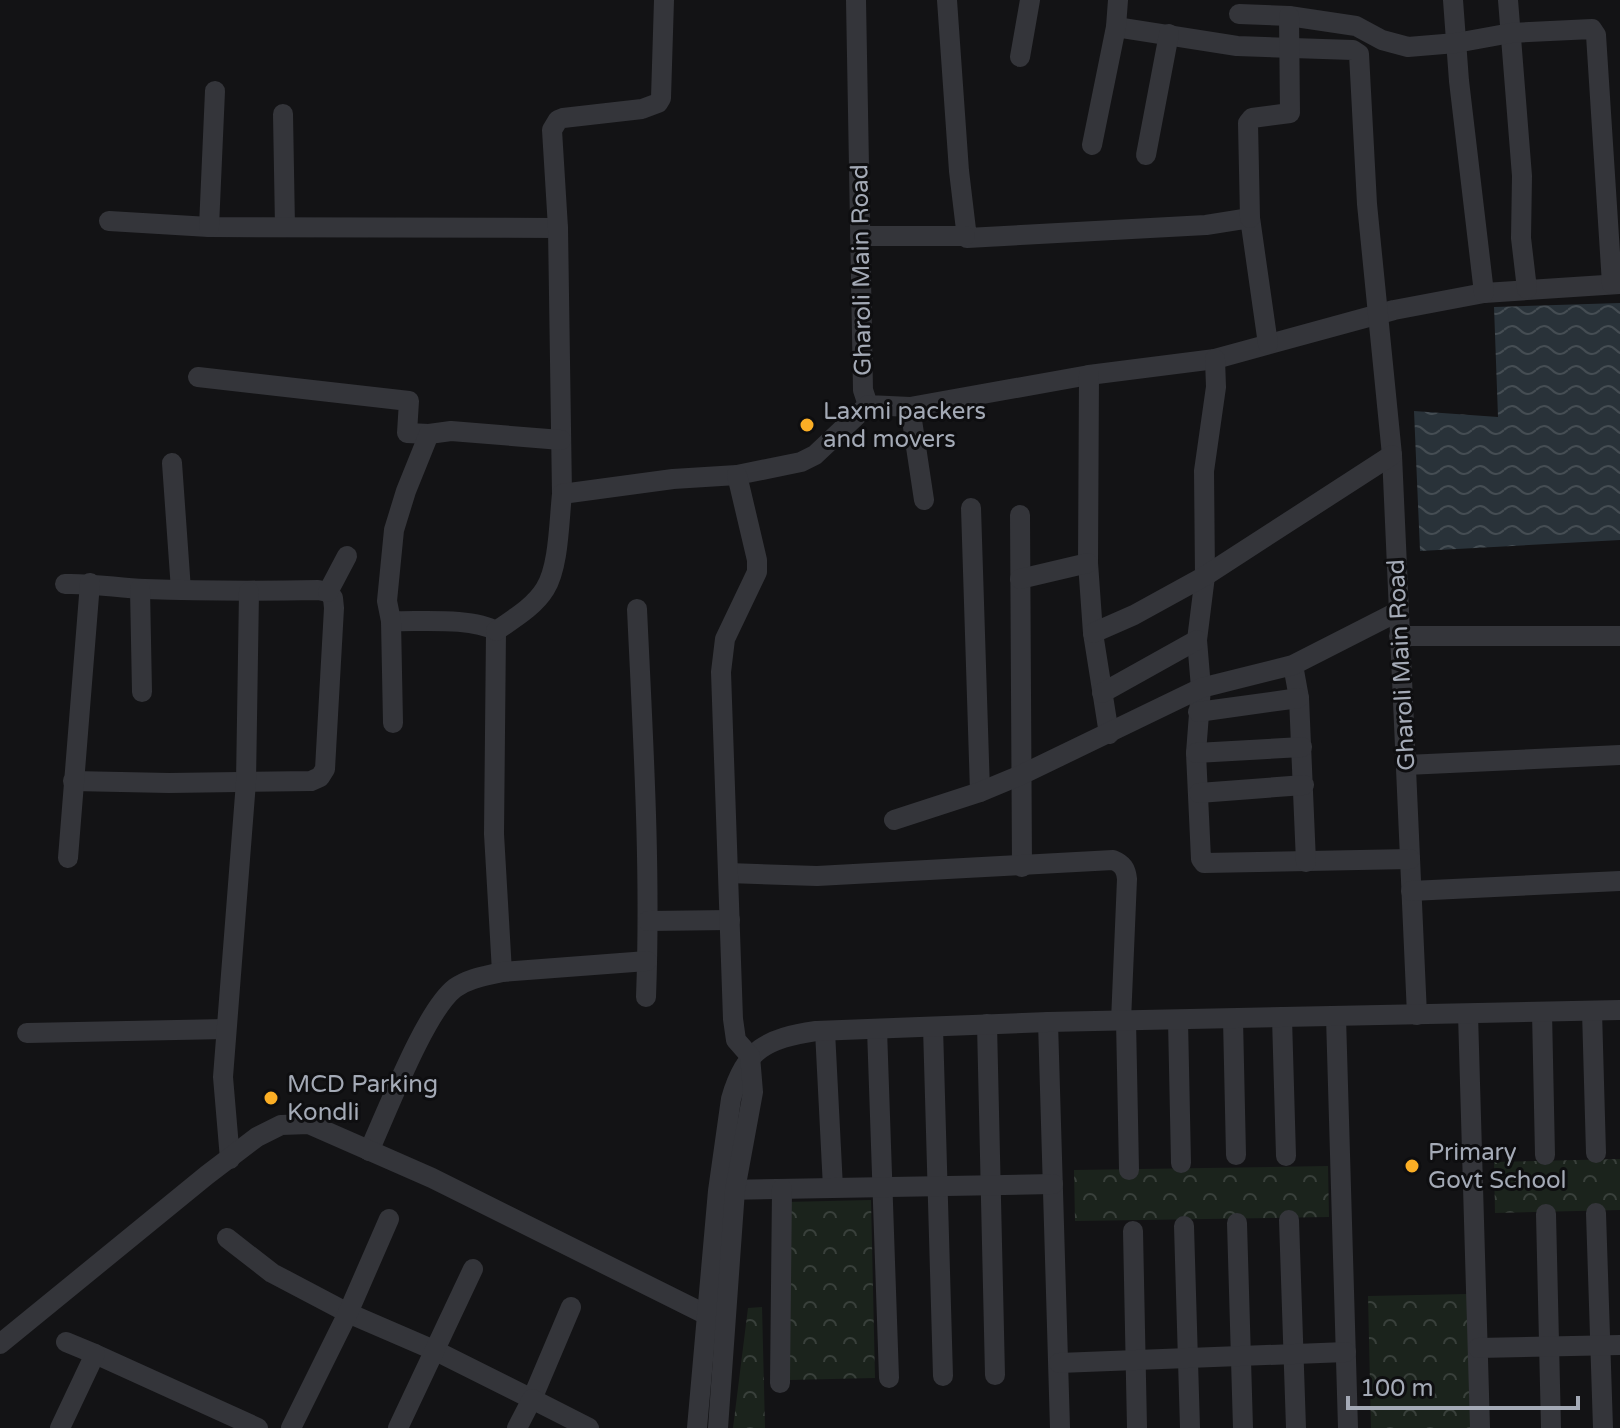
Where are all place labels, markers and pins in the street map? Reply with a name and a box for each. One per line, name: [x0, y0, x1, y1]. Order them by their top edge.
place label: Laxmi packers and movers: [823, 397, 986, 454]
marker: Laxmi packers and movers: [798, 416, 816, 434]
place label: MCD Parking Kondli: [287, 1070, 438, 1127]
marker: MCD Parking Kondli: [262, 1089, 280, 1107]
place label: Primary Govt School: [1428, 1138, 1567, 1195]
marker: Primary Govt School: [1403, 1157, 1421, 1175]

